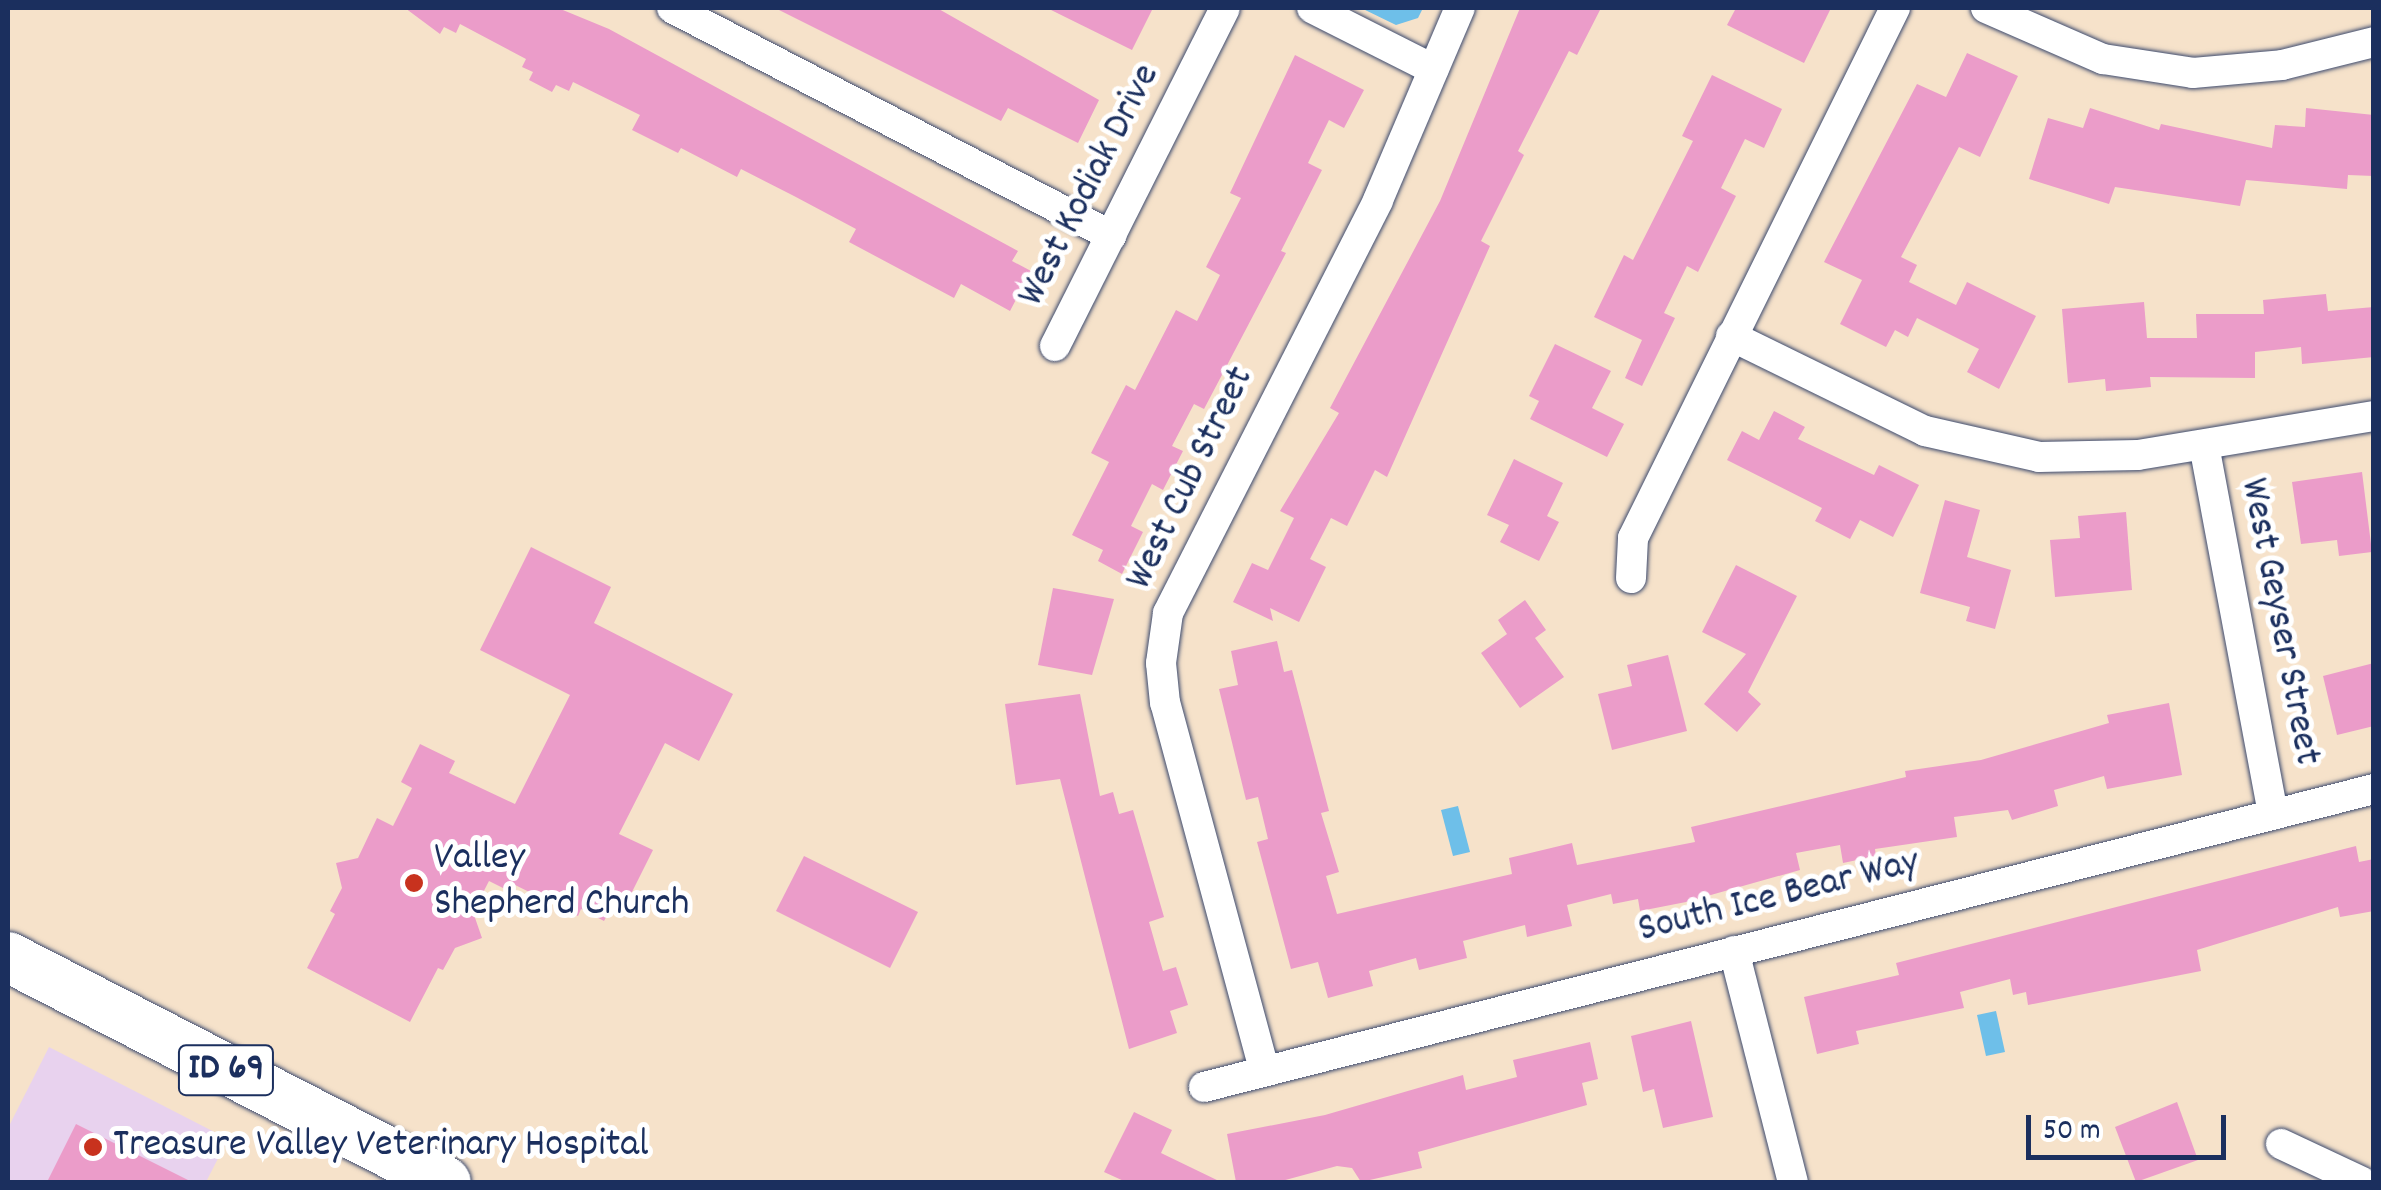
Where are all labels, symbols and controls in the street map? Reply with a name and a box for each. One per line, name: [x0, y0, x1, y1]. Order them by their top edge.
street label: West Kodiak Drive: [1009, 57, 1173, 315]
street label: West Cub Street: [1117, 360, 1267, 598]
street label: West Geyser Street: [2227, 475, 2329, 769]
place label: Valley Shepherd Church: [434, 836, 689, 930]
street label: South Ice Bear Way: [1634, 840, 1924, 956]
marker: Valley Shepherd Church: [403, 872, 425, 894]
road number: ID 69: [176, 1037, 276, 1103]
scale bar: [2031, 1095, 2231, 1157]
text: 50 m: [2043, 1111, 2101, 1154]
place label: Treasure Valley Veterinary Hospital: [113, 1123, 649, 1171]
marker: Treasure Valley Veterinary Hospital: [82, 1136, 104, 1158]

